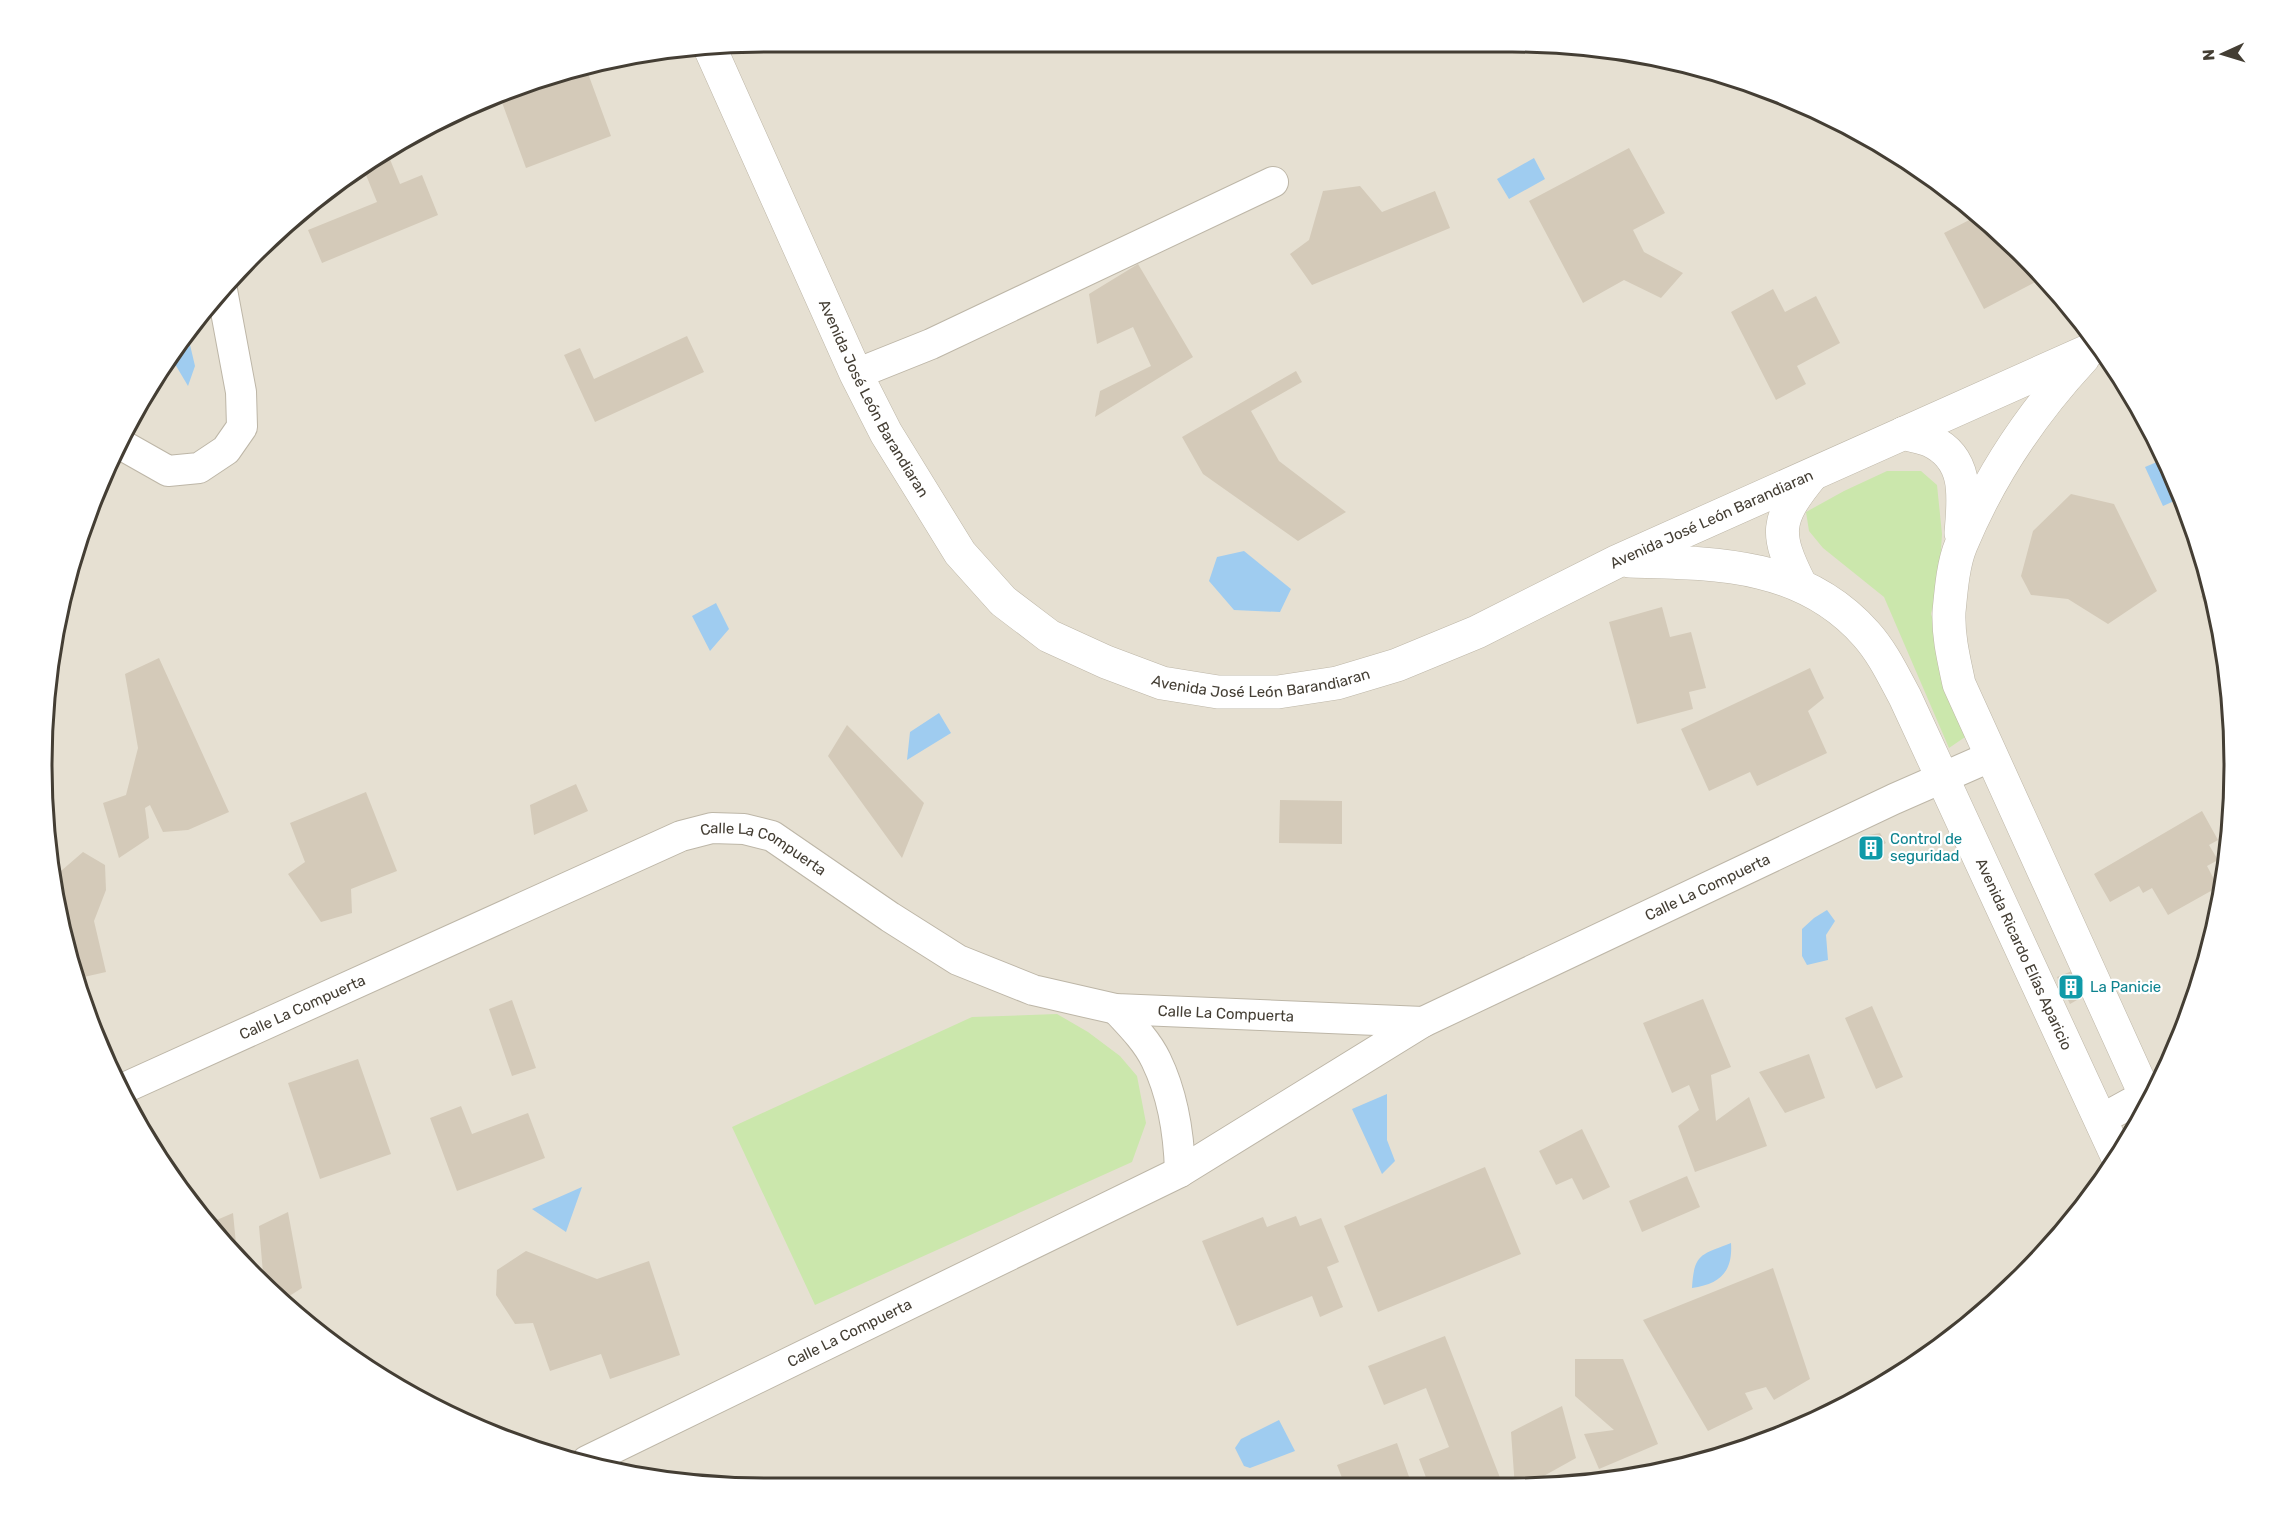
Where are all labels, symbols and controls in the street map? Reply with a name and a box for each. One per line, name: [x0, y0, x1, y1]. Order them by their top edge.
north arrow: [2193, 24, 2253, 84]
text: N: [2199, 49, 2218, 61]
street label: Avenida José León Barandiaran: [815, 297, 932, 501]
street label: Avenida José León Barandiaran: [1607, 466, 1816, 573]
street label: Avenida José León Barandiaran: [1149, 665, 1372, 702]
street label: Calle La Compuerta: [698, 819, 830, 879]
place label: Control de seguridad: [1890, 830, 1962, 865]
building icon: Control de seguridad: [1856, 833, 1886, 863]
street label: Calle La Compuerta: [1642, 850, 1773, 925]
street label: Avenida Ricardo Elías Aparicio: [1972, 855, 2076, 1053]
street label: Calle La Compuerta: [237, 971, 368, 1044]
building icon: La Panicie: [2056, 972, 2086, 1002]
place label: La Panicie: [2090, 978, 2161, 996]
street label: Calle La Compuerta: [1157, 1002, 1294, 1026]
street label: Calle La Compuerta: [784, 1295, 915, 1371]

